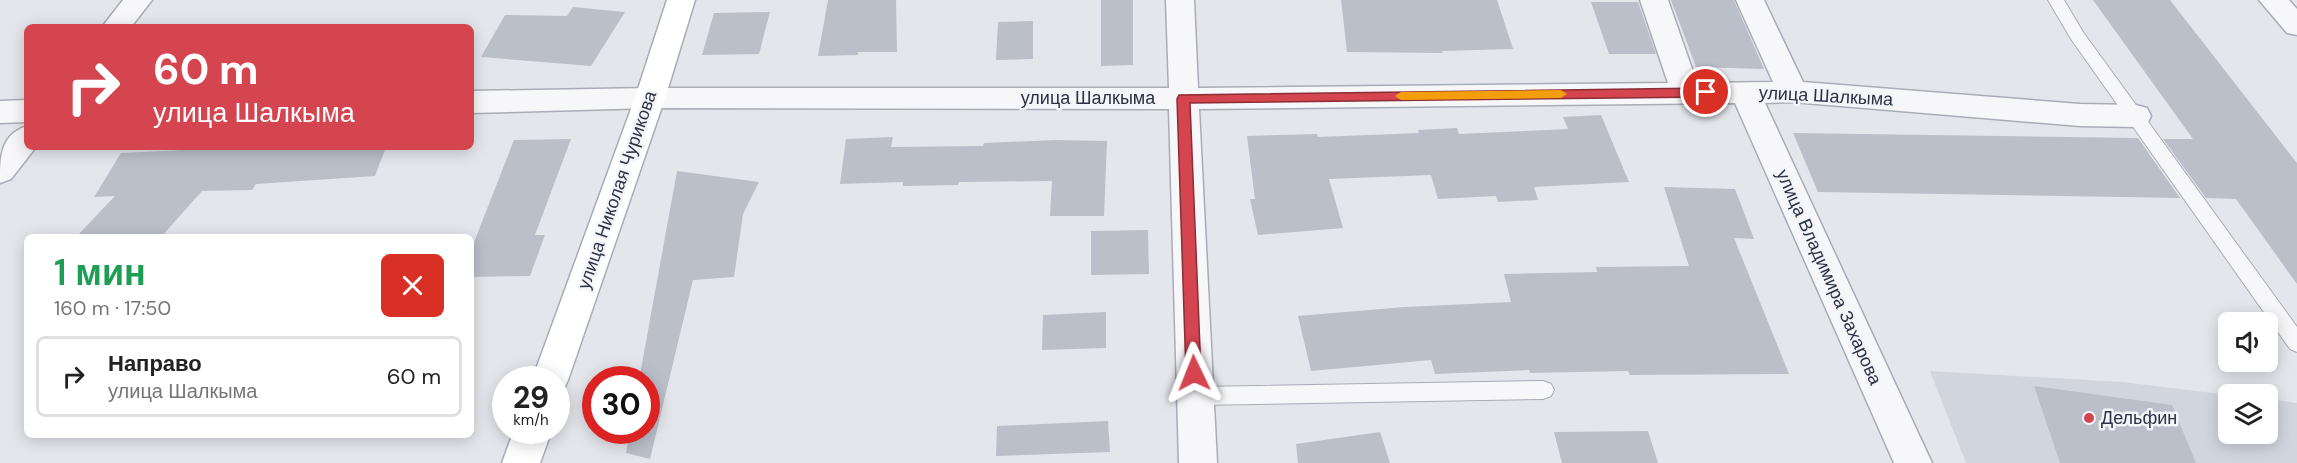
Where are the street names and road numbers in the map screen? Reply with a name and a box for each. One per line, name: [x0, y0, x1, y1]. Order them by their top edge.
street label: улица Шалкыма: [1758, 80, 1895, 112]
street label: улица Шалкыма: [1021, 86, 1156, 110]
street label: улица Николая Чурикова: [572, 87, 663, 292]
street label: улица Владимира Захарова: [1771, 165, 1888, 390]

